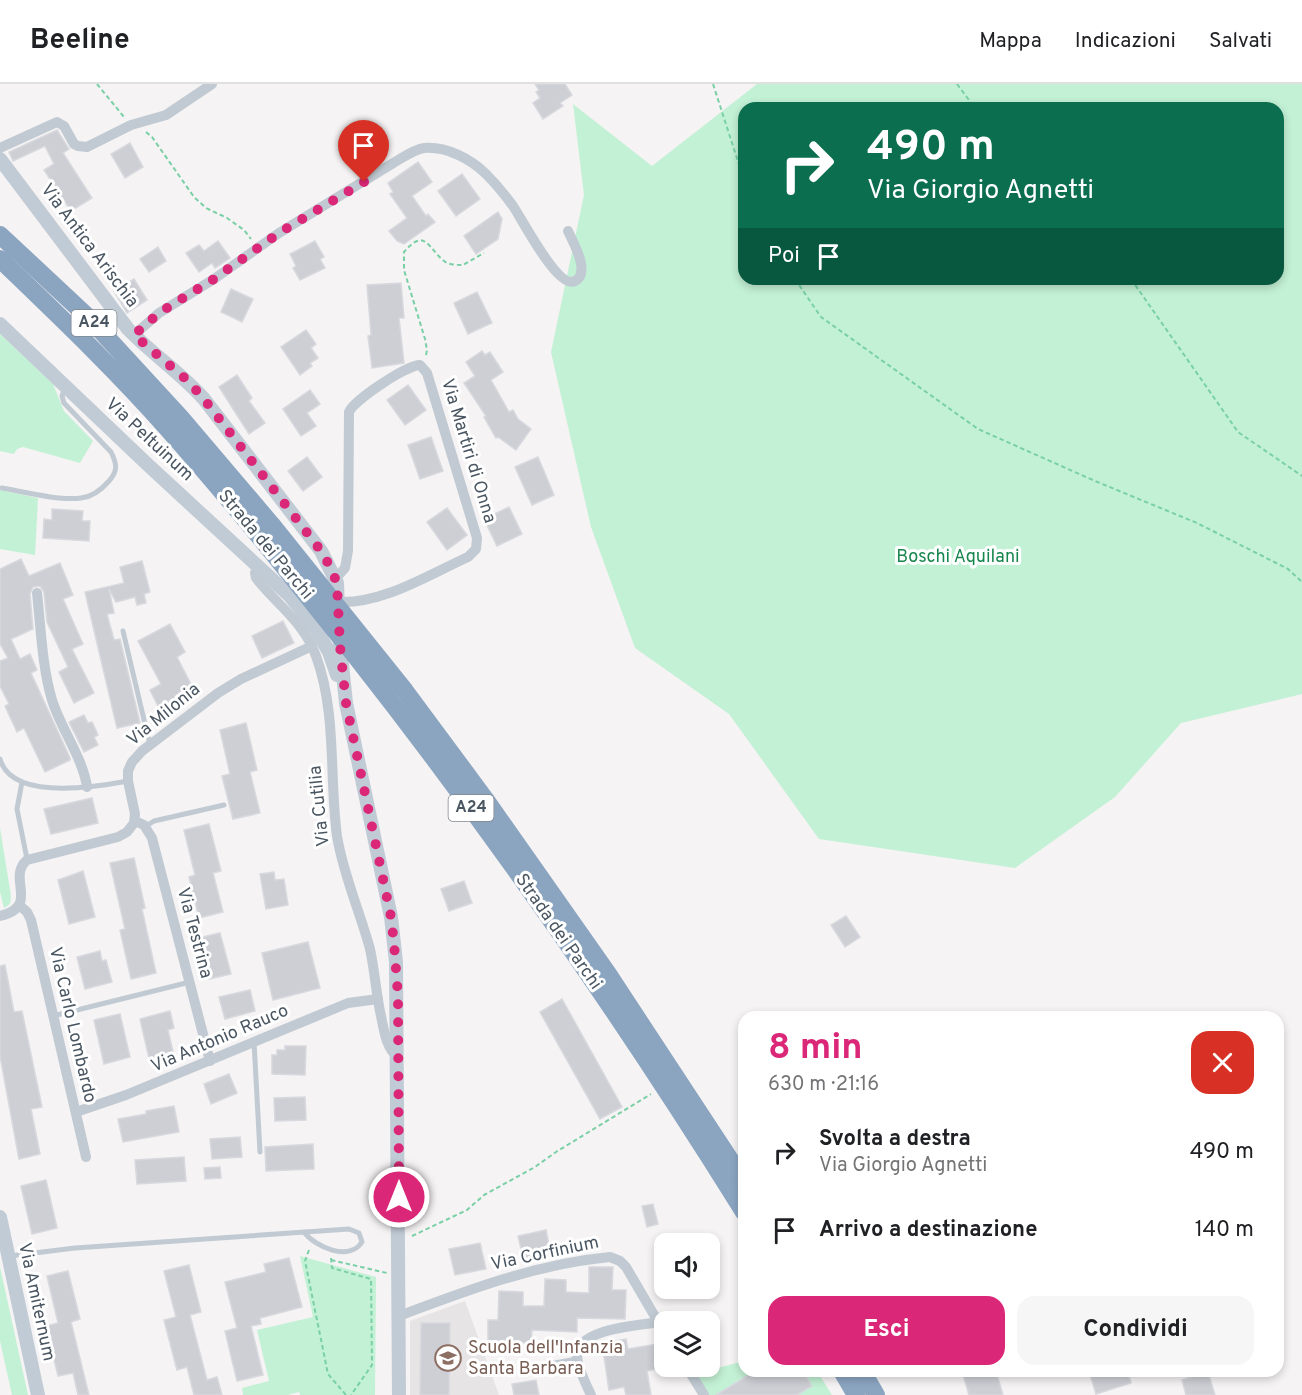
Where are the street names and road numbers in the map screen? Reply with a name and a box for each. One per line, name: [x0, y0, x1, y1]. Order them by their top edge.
street label: Via Antica Arischia: [35, 179, 143, 313]
road number: A24: [72, 310, 116, 336]
street label: Via Martiri di Onna: [435, 376, 501, 526]
street label: Via Peltuinum: [100, 393, 198, 487]
street label: Strada dei Parchi: [212, 485, 318, 605]
street label: Via Milonia: [123, 678, 205, 752]
street label: Via Cutilia: [304, 764, 336, 848]
road number: A24: [448, 795, 494, 821]
street label: Strada dei Parchi: [509, 870, 607, 994]
street label: Via Testrina: [171, 885, 217, 981]
street label: Via Carlo Lombardo: [43, 945, 101, 1105]
street label: Via Antonio Rauco: [148, 1000, 292, 1078]
street label: Via Corfinium: [489, 1231, 601, 1277]
street label: Via Amiternum: [12, 1241, 60, 1363]

